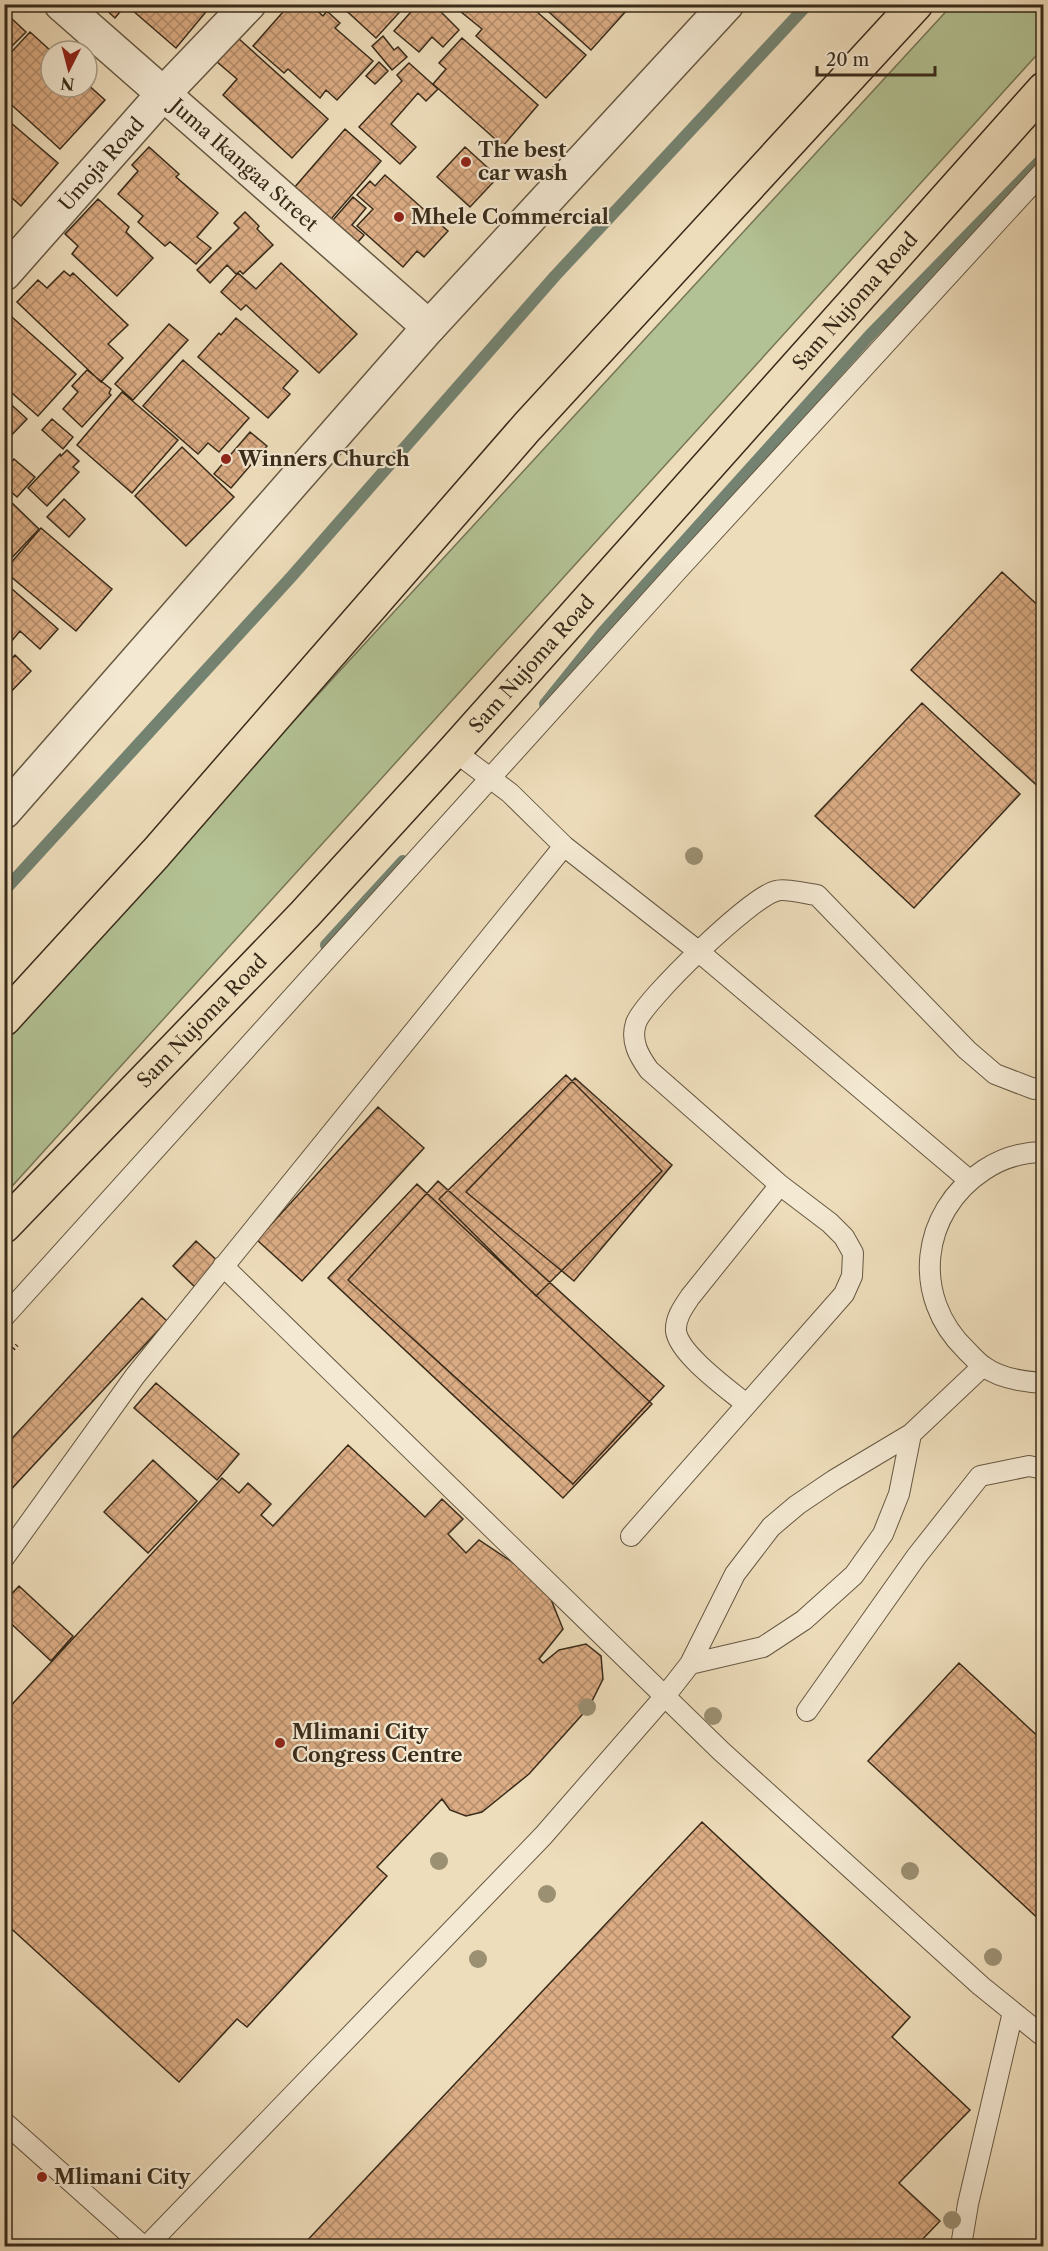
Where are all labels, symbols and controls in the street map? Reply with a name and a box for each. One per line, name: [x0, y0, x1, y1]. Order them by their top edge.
north arrow: [39, 39, 99, 99]
scale bar: [817, 39, 936, 77]
text: 20 m: [826, 49, 870, 71]
text: N: [59, 73, 75, 95]
street label: Juma Ikangaa Street: [163, 92, 323, 236]
street label: Umoja Road: [54, 112, 149, 216]
place label: The best car wash: [478, 138, 568, 185]
marker: The best car wash: [459, 155, 473, 169]
place label: Mhele Commercial: [411, 205, 609, 229]
marker: Mhele Commercial: [392, 210, 406, 224]
street label: Sam Nujoma Road: [787, 227, 923, 375]
place label: Winners Church: [237, 447, 410, 471]
marker: Winners Church: [219, 452, 233, 466]
street label: Sam Nujoma Road: [464, 590, 599, 738]
street label: Sam Nujoma Road: [132, 949, 272, 1093]
place label: Mlimani City Congress Centre: [292, 1720, 462, 1767]
marker: Mlimani City Congress Centre: [273, 1736, 287, 1750]
place label: Mlimani City: [54, 2165, 191, 2189]
marker: Mlimani City: [35, 2170, 49, 2184]

